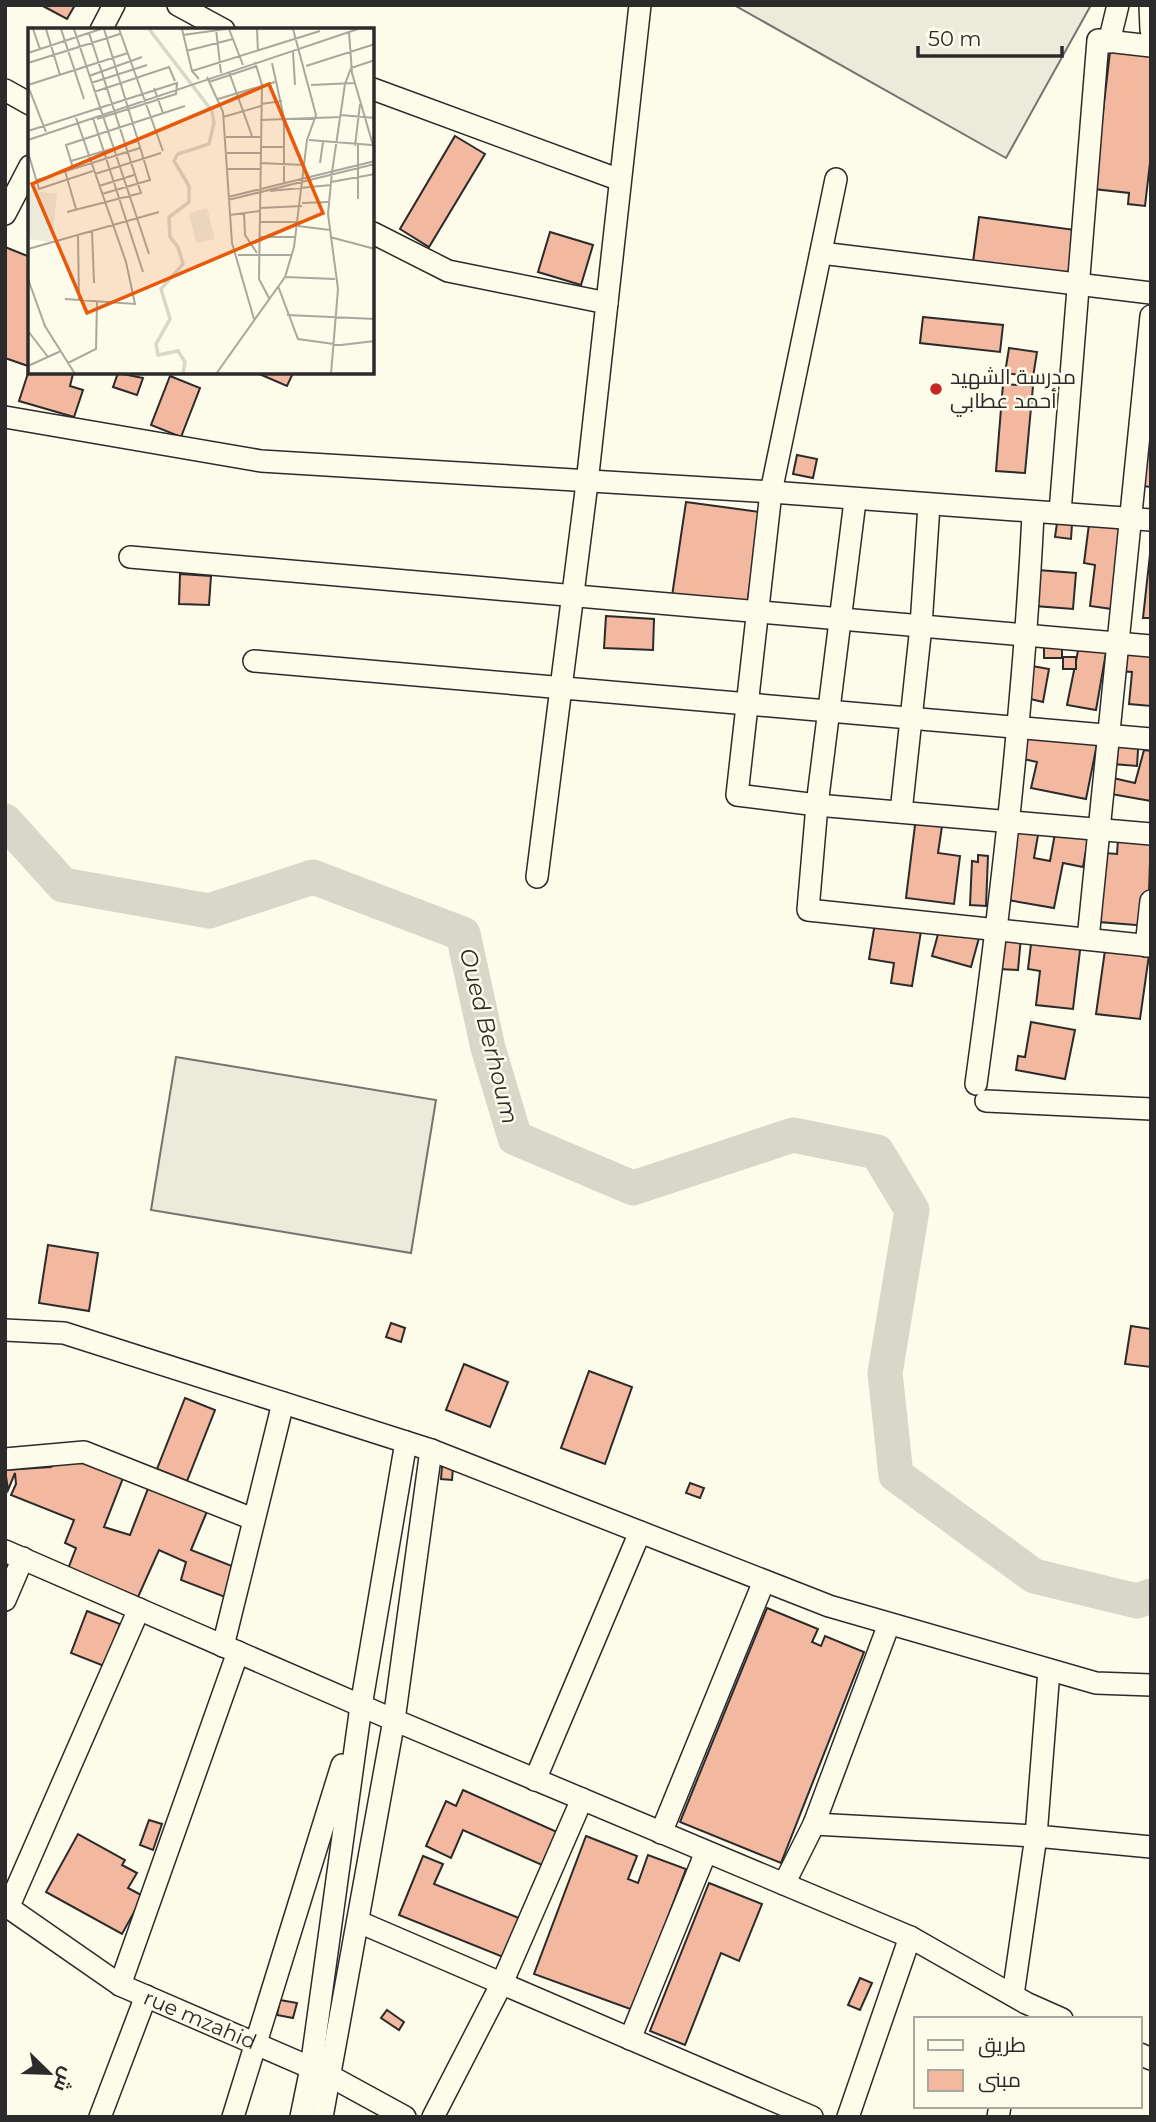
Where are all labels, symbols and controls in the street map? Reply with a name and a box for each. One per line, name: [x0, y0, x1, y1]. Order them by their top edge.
scale bar: [918, 14, 1062, 58]
text: 50 m: [928, 26, 982, 51]
inset map: [28, 28, 374, 374]
place label: مدرسة الشهيد أحمد عطابي: [950, 364, 1076, 417]
marker: مدرسة الشهيد أحمد عطابي: [928, 381, 944, 397]
water label: Oued Berhoum: [454, 945, 524, 1127]
street label: rue mzahid: [140, 1985, 260, 2055]
legend: [914, 2017, 1142, 2108]
text: طريق: [978, 2032, 1026, 2058]
north arrow: [14, 2038, 84, 2108]
text: ش: [49, 2064, 80, 2095]
text: مبنى: [978, 2067, 1021, 2093]

